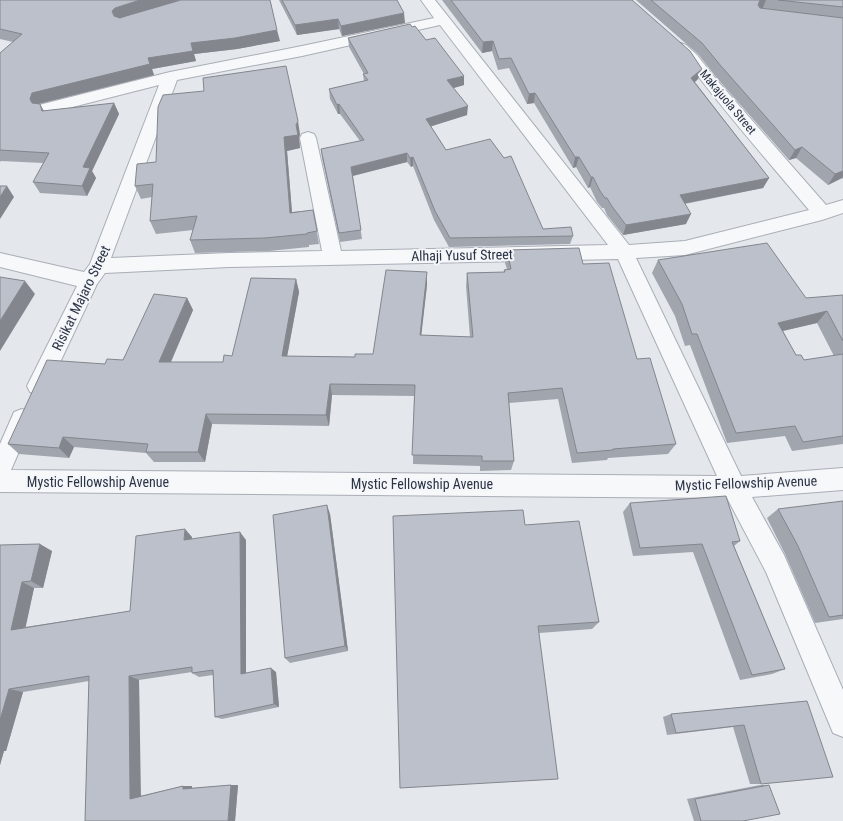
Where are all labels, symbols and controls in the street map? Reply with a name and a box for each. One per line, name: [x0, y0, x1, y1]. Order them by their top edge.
street label: Makajuola Street: [697, 67, 759, 137]
street label: Risikat Majaro Street: [49, 243, 113, 353]
street label: Alhaji Yusuf Street: [411, 246, 513, 264]
street label: Mystic Fellowship Avenue: [675, 473, 818, 493]
street label: Mystic Fellowship Avenue: [27, 474, 170, 490]
street label: Mystic Fellowship Avenue: [351, 476, 494, 492]

